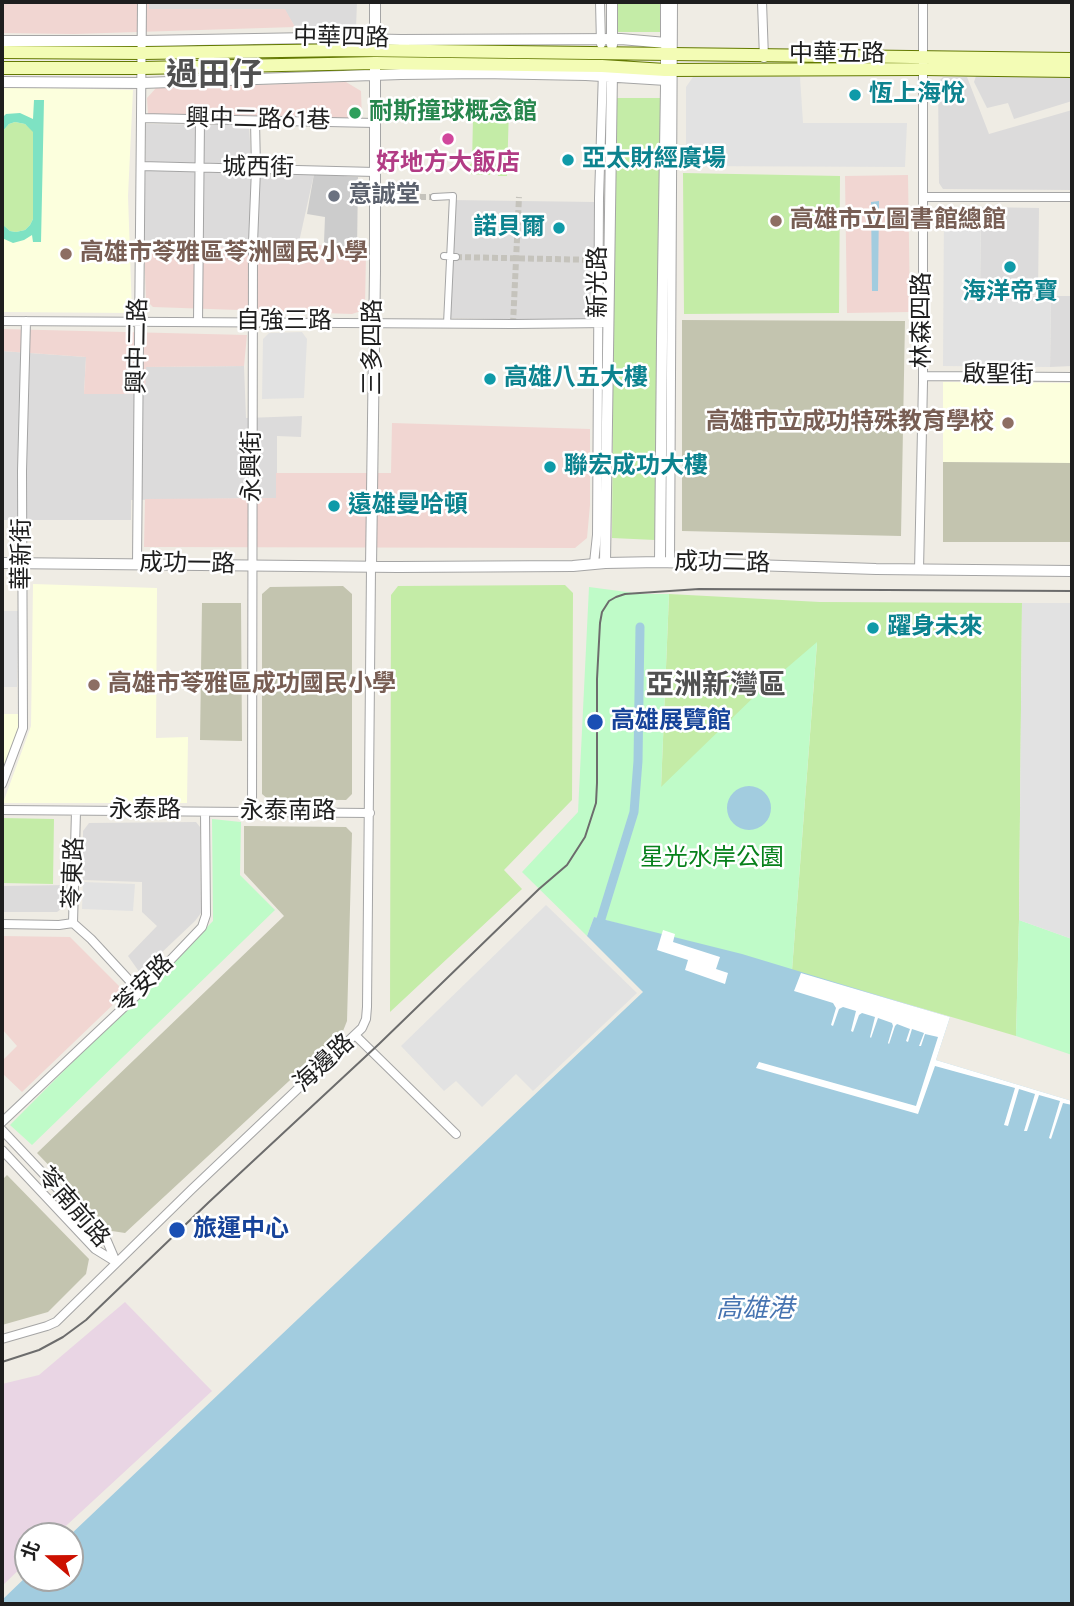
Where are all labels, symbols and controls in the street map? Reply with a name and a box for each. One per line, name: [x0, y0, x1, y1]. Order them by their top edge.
street label: 中華四路: [293, 24, 389, 54]
street label: 中華五路: [789, 41, 885, 69]
district label: 過田仔: [166, 58, 262, 96]
place label: 恆上海悅: [869, 81, 965, 109]
marker: 恆上海悅: [847, 87, 863, 103]
place label: 耐斯撞球概念館: [369, 99, 537, 127]
street label: 興中二路61巷: [185, 105, 331, 137]
marker: 耐斯撞球概念館: [347, 105, 363, 121]
marker: 好地方大飯店: [440, 131, 456, 147]
place label: 亞太財經廣場: [582, 146, 726, 174]
place label: 好地方大飯店: [376, 150, 520, 178]
marker: 亞太財經廣場: [560, 152, 576, 168]
street label: 城西街: [222, 154, 294, 184]
place label: 意誠堂: [348, 182, 420, 210]
marker: 意誠堂: [326, 188, 342, 204]
place label: 高雄市立圖書館總館: [790, 207, 1006, 235]
marker: 高雄市立圖書館總館: [768, 213, 784, 229]
place label: 諾貝爾: [473, 214, 545, 242]
marker: 諾貝爾: [551, 220, 567, 236]
place label: 高雄市苓雅區苓洲國民小學: [80, 240, 368, 268]
marker: 高雄市苓雅區苓洲國民小學: [58, 246, 74, 262]
street label: 新光路: [585, 246, 613, 318]
marker: 海洋帝寶: [1002, 259, 1018, 275]
street label: 林森四路: [909, 272, 937, 368]
place label: 海洋帝寶: [962, 279, 1058, 307]
street label: 興中二路: [124, 298, 154, 394]
street label: 三多四路: [360, 299, 388, 395]
street label: 自強三路: [236, 308, 332, 336]
street label: 啟聖街: [962, 362, 1034, 390]
place label: 高雄八五大樓: [504, 365, 648, 393]
marker: 高雄八五大樓: [482, 371, 498, 387]
place label: 高雄市立成功特殊教育學校: [706, 409, 994, 437]
marker: 高雄市立成功特殊教育學校: [1000, 415, 1016, 431]
street label: 永興街: [239, 430, 267, 502]
place label: 聯宏成功大樓: [564, 453, 708, 481]
marker: 聯宏成功大樓: [542, 459, 558, 475]
place label: 遠雄曼哈頓: [348, 492, 468, 520]
marker: 遠雄曼哈頓: [326, 498, 342, 514]
street label: 華新街: [9, 518, 37, 590]
street label: 成功二路: [674, 549, 770, 579]
street label: 成功一路: [139, 550, 235, 580]
place label: 躍身未來: [887, 614, 983, 642]
marker: 躍身未來: [865, 620, 881, 636]
district label: 亞洲新灣區: [646, 670, 786, 704]
place label: 高雄市苓雅區成功國民小學: [108, 671, 396, 699]
marker: 高雄市苓雅區成功國民小學: [86, 677, 102, 693]
place label: 高雄展覽館: [611, 708, 731, 736]
marker: 高雄展覽館: [585, 712, 605, 732]
street label: 永泰路: [109, 797, 181, 825]
street label: 永泰南路: [240, 798, 336, 826]
street label: 苓東路: [59, 837, 91, 909]
park label: 星光水岸公園: [640, 845, 784, 873]
street label: 苓安路: [109, 949, 181, 1021]
street label: 海邊路: [289, 1029, 361, 1099]
street label: 苓南前路: [30, 1162, 114, 1254]
place label: 旅運中心: [193, 1216, 289, 1244]
marker: 旅運中心: [167, 1220, 187, 1240]
water label: 高雄港: [716, 1295, 794, 1327]
north arrow: [14, 1522, 84, 1592]
text: 北: [15, 1537, 47, 1564]

